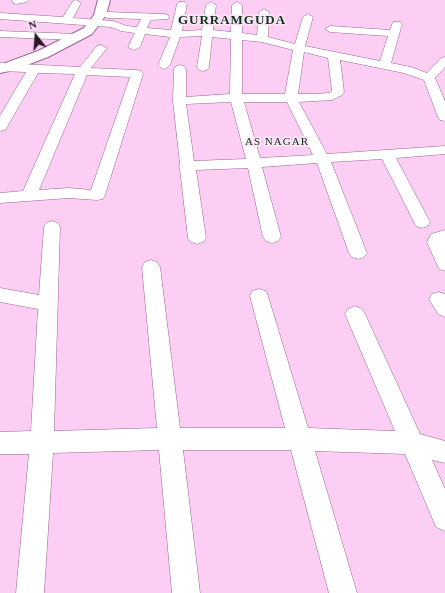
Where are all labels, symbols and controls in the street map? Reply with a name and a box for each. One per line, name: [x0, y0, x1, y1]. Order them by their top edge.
district label: GURRAMGUDA: [178, 13, 286, 29]
north arrow: [16, 16, 56, 56]
text: N: [27, 18, 38, 31]
district label: AS NAGAR: [245, 135, 309, 149]

